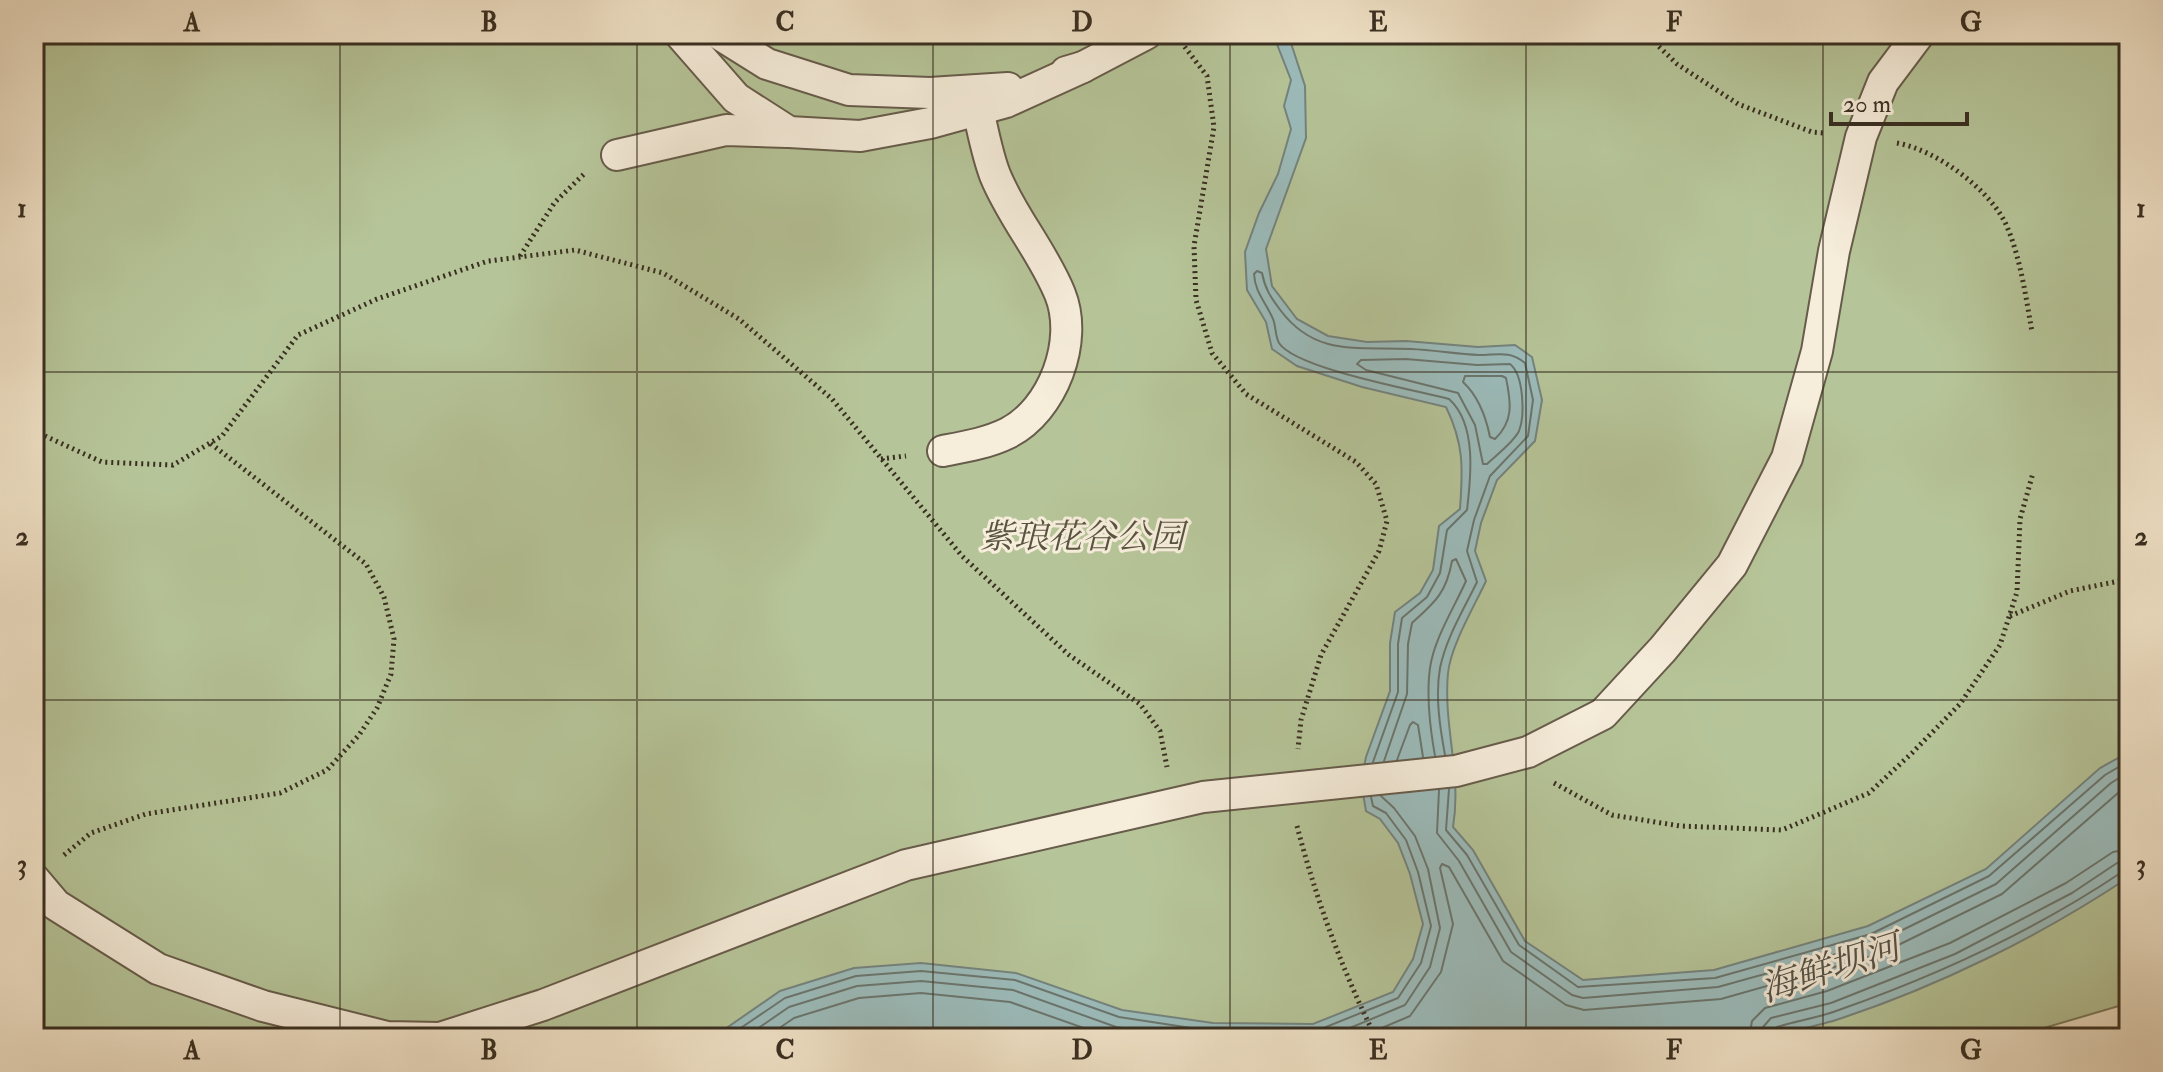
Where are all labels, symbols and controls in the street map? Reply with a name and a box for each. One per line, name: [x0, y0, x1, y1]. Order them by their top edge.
text: A: [183, 7, 201, 39]
text: B: [480, 7, 498, 39]
text: C: [775, 7, 795, 39]
text: D: [1071, 7, 1093, 39]
text: E: [1369, 7, 1388, 39]
text: F: [1666, 7, 1683, 39]
text: G: [1960, 7, 1982, 39]
scale bar: [1831, 76, 1967, 126]
text: 20 m: [1843, 89, 1892, 120]
text: 1: [17, 193, 27, 225]
text: 1: [2136, 193, 2146, 225]
park label: 紫琅花谷公园: [980, 516, 1189, 559]
text: 2: [15, 521, 29, 553]
text: 2: [2134, 521, 2148, 553]
text: 3: [17, 849, 27, 881]
text: 3: [2136, 849, 2146, 881]
water label: 海鲜坝河: [1755, 923, 1912, 1012]
text: A: [183, 1035, 201, 1067]
text: B: [480, 1035, 498, 1067]
text: C: [775, 1035, 795, 1067]
text: D: [1071, 1035, 1093, 1067]
text: E: [1369, 1035, 1388, 1067]
text: F: [1666, 1035, 1683, 1067]
text: G: [1960, 1035, 1982, 1067]

